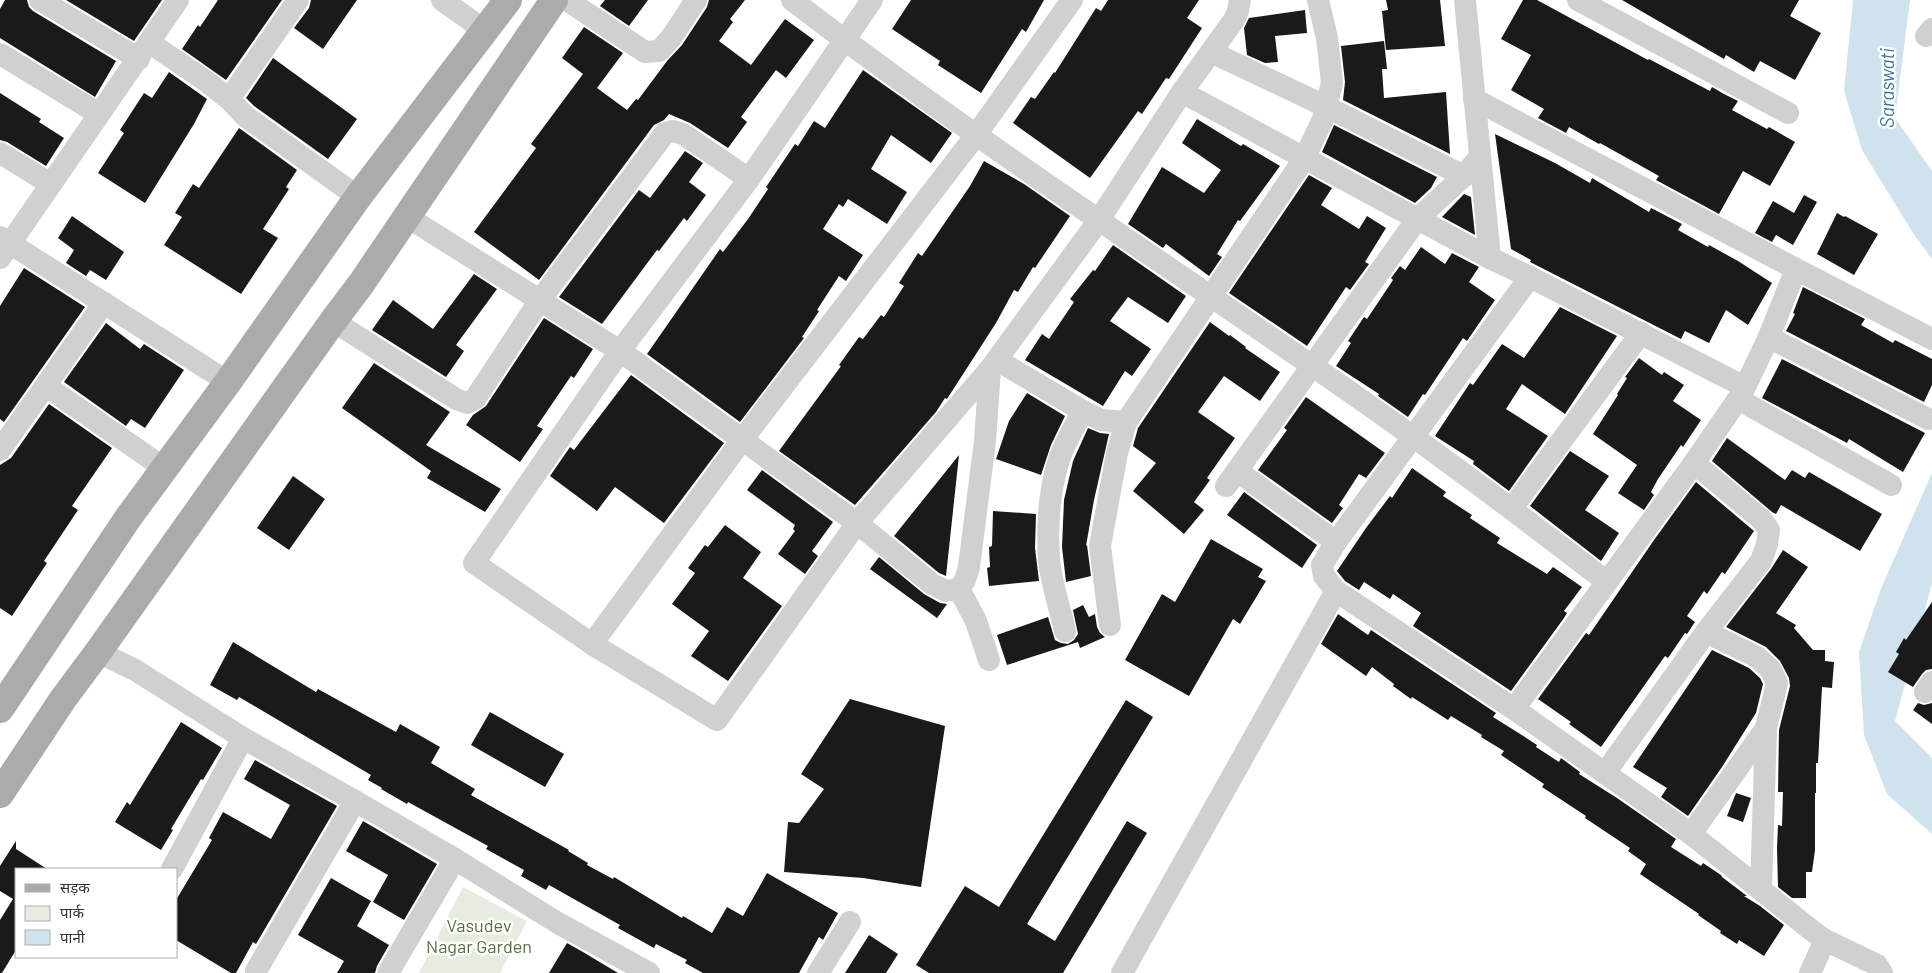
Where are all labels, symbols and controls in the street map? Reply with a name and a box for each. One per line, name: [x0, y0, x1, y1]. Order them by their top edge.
water label: Saraswati: [1875, 48, 1898, 128]
legend: [15, 868, 178, 958]
text: सड़क: [60, 878, 90, 896]
text: पार्क: [60, 903, 84, 921]
park label: Vasudev Nagar Garden: [426, 914, 532, 957]
text: पानी: [60, 928, 86, 946]

